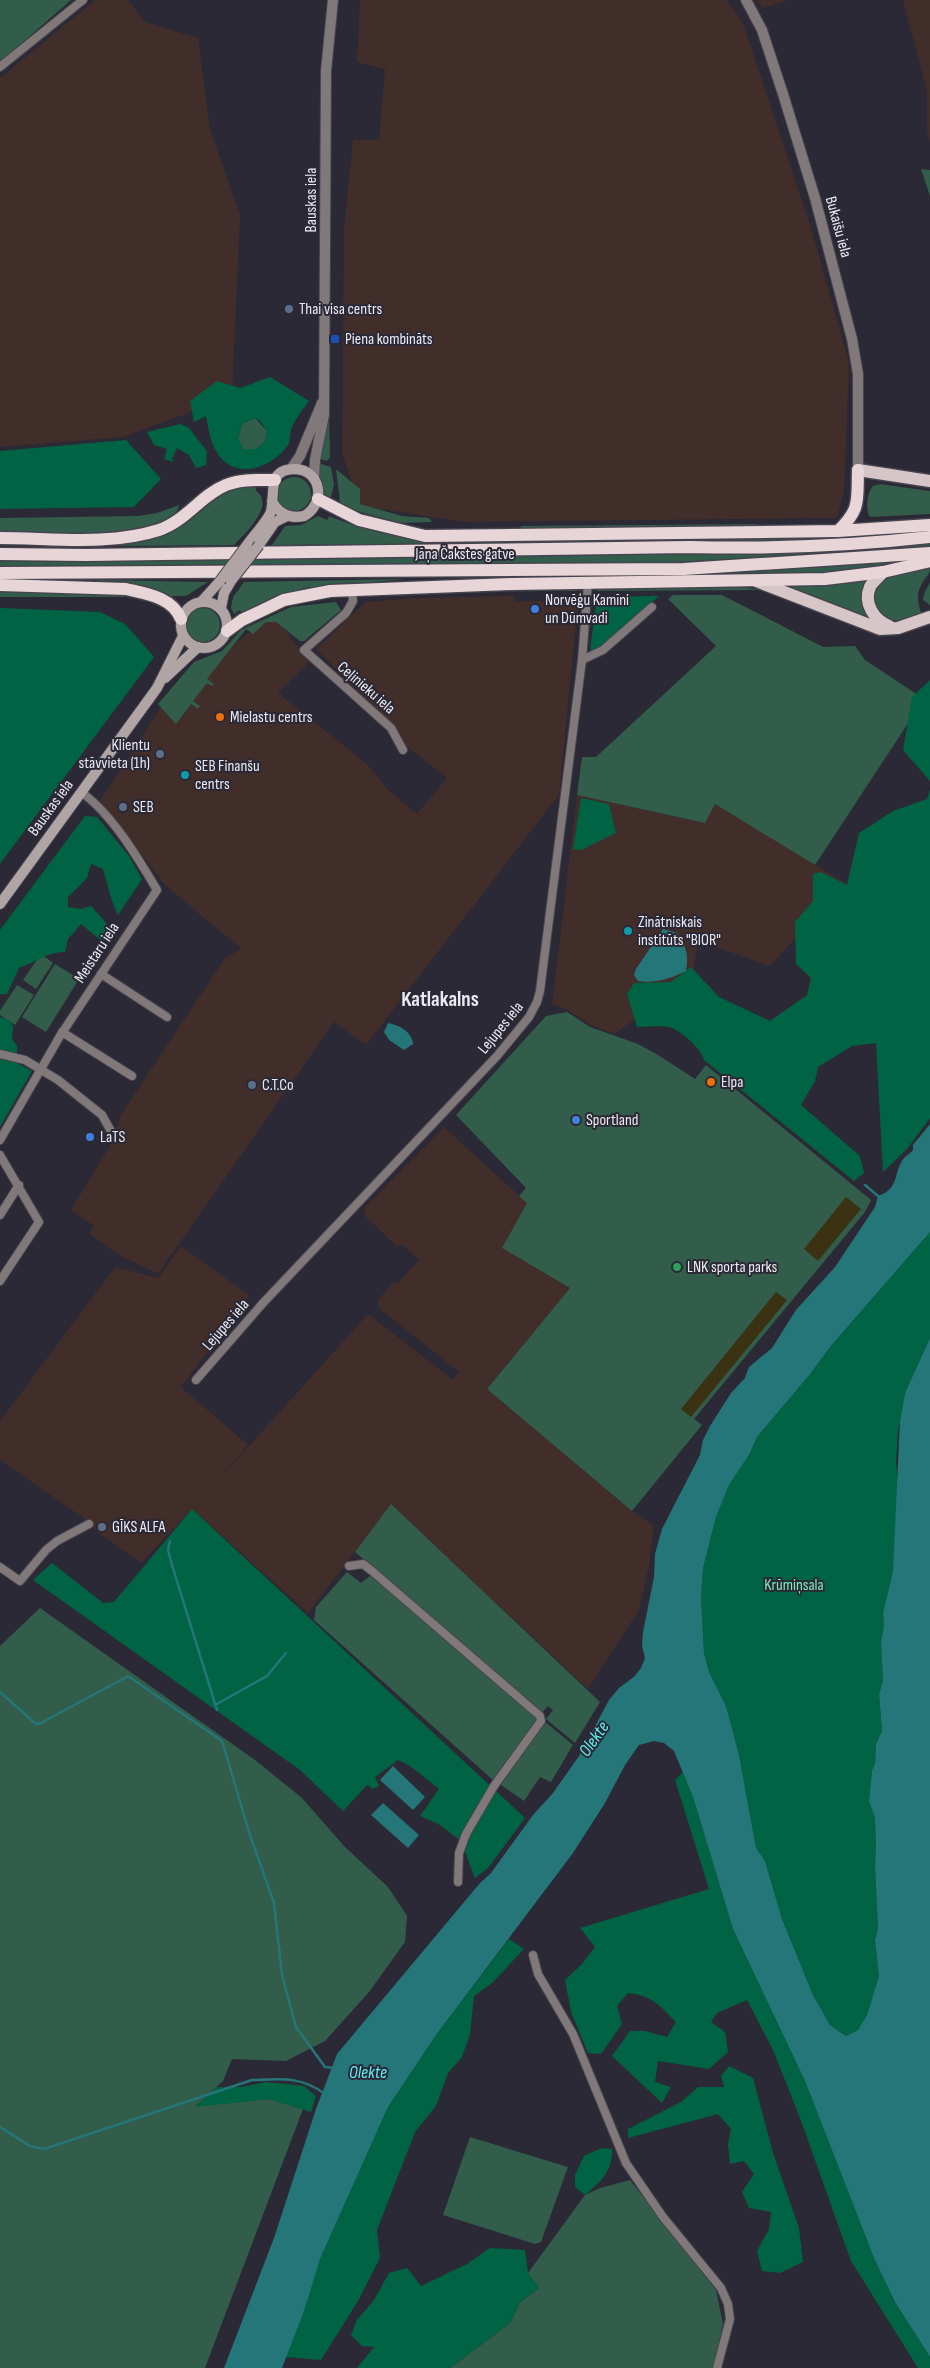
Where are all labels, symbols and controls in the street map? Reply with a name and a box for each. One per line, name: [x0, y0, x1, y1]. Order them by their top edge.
street label: Bauskas iela: [302, 168, 321, 232]
street label: Bukaišu iela: [821, 194, 855, 260]
place label: Thai visa centrs: [299, 300, 382, 319]
marker: Thai visa centrs: [283, 303, 295, 315]
place label: Piena kombināts: [345, 330, 433, 349]
marker: Piena kombināts: [329, 333, 341, 345]
street label: Jāņa Čakstes gatve: [414, 545, 515, 564]
place label: Norvēģu Kamīni un Dūmvadi: [545, 591, 629, 628]
marker: Norvēģu Kamīni un Dūmvadi: [529, 603, 541, 615]
street label: Ceļinieku iela: [333, 658, 399, 718]
place label: Mielastu centrs: [230, 708, 313, 727]
marker: Mielastu centrs: [214, 711, 226, 723]
place label: Klientu stāvvieta (1h): [79, 736, 150, 773]
marker: Klientu stāvvieta (1h): [154, 748, 166, 760]
place label: SEB Finanšu centrs: [195, 757, 260, 794]
marker: SEB Finanšu centrs: [179, 769, 191, 781]
street label: Bauskas iela: [24, 776, 78, 840]
place label: SEB: [133, 798, 154, 817]
marker: SEB: [117, 801, 129, 813]
place label: Zinātniskais institūts "BIOR": [638, 913, 721, 950]
street label: Meistaru iela: [71, 919, 123, 987]
marker: Zinātniskais institūts "BIOR": [622, 925, 634, 937]
district label: Katlakalns: [401, 987, 479, 1012]
street label: Lejupes iela: [474, 998, 528, 1058]
place label: Elpa: [721, 1073, 743, 1092]
place label: C.T.Co: [262, 1076, 294, 1095]
marker: Elpa: [705, 1076, 717, 1088]
marker: C.T.Co: [246, 1079, 258, 1091]
place label: Sportland: [586, 1111, 638, 1130]
marker: Sportland: [570, 1114, 582, 1126]
place label: LaTS: [100, 1128, 125, 1147]
marker: LaTS: [84, 1131, 96, 1143]
place label: LNK sporta parks: [687, 1258, 777, 1277]
marker: LNK sporta parks: [671, 1261, 683, 1273]
street label: Lejupes iela: [199, 1296, 253, 1354]
place label: GĪKS ALFA: [112, 1518, 166, 1537]
marker: GĪKS ALFA: [96, 1521, 108, 1533]
park label: Krūmiņsala: [764, 1576, 824, 1595]
water label: Olekte: [575, 1717, 613, 1761]
water label: Olekte: [349, 2062, 387, 2083]

